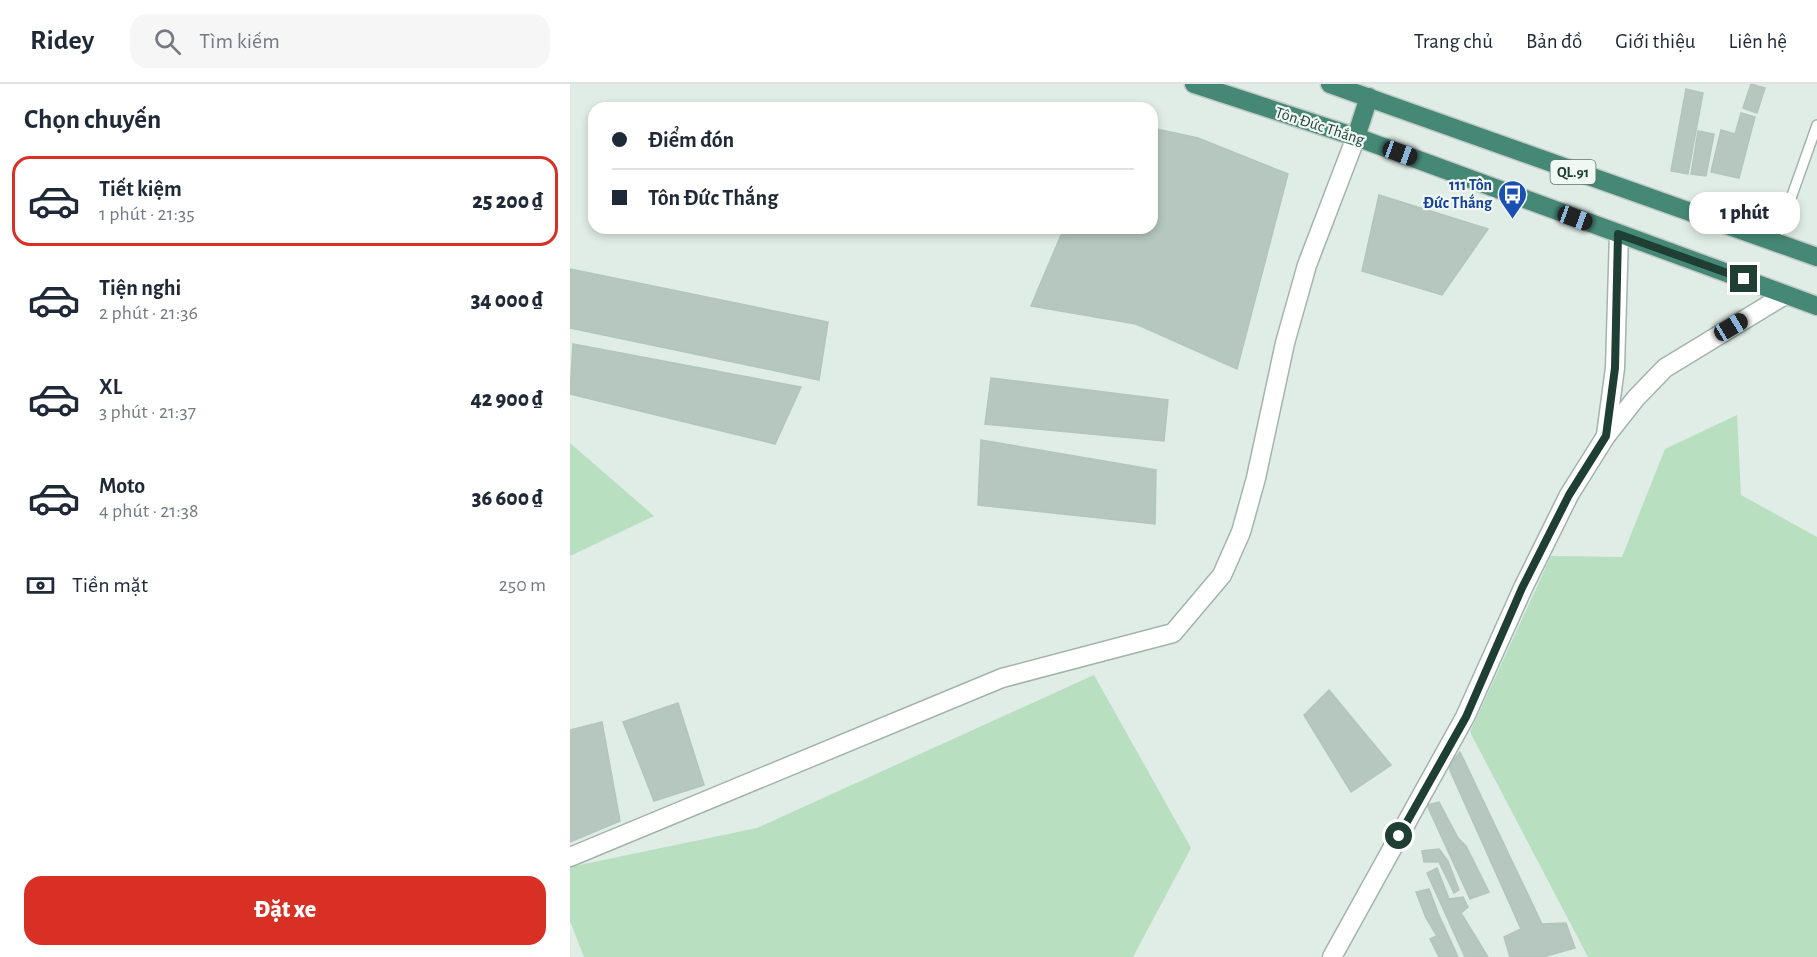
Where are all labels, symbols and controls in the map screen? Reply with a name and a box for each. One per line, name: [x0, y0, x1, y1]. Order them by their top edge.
search box: [130, 14, 550, 68]
icon: search: [151, 25, 184, 58]
text: Ridey: [30, 27, 94, 55]
text: Tìm kiếm: [199, 30, 280, 52]
text: Trang chủ: [1414, 31, 1493, 52]
text: Bản đồ: [1526, 31, 1582, 52]
text: Giới thiệu: [1615, 31, 1696, 52]
text: Liên hệ: [1729, 31, 1787, 52]
street label: Tôn Đức Thắng: [1273, 103, 1367, 148]
text: Chọn chuyến: [24, 106, 161, 133]
text: Điểm đón: [648, 129, 734, 151]
car: [1380, 138, 1420, 168]
road number: QL.91: [1550, 160, 1596, 184]
icon: car: [27, 174, 81, 228]
place label: 111 Tôn Đức Thắng: [1423, 177, 1493, 211]
text: Tiết kiệm: [99, 178, 182, 200]
bus stop icon: 111 Tôn Đức Thắng: [1497, 178, 1529, 220]
text: Tôn Đức Thắng: [648, 187, 778, 209]
text: 25 200 ₫: [472, 190, 543, 212]
callout: 1 phút: [1688, 192, 1800, 234]
car: [1555, 203, 1595, 233]
text: 1 phút: [1720, 203, 1769, 223]
text: 1 phút · 21:35: [99, 204, 195, 224]
route end: [1730, 265, 1757, 292]
icon: car: [27, 273, 81, 327]
text: Tiện nghi: [99, 277, 181, 299]
text: 34 000 ₫: [471, 289, 543, 311]
text: 2 phút · 21:36: [99, 303, 198, 323]
car: [1711, 310, 1751, 344]
icon: car: [27, 372, 81, 426]
text: XL: [99, 376, 122, 398]
text: 42 900 ₫: [470, 388, 543, 410]
text: 3 phút · 21:37: [99, 402, 196, 422]
icon: car: [27, 471, 81, 525]
text: Moto: [99, 475, 145, 497]
text: 36 600 ₫: [472, 487, 543, 509]
text: 4 phút · 21:38: [99, 501, 199, 521]
icon: cash: [24, 569, 57, 602]
text: Tiền mặt: [72, 574, 148, 596]
text: 250 m: [499, 575, 546, 595]
route start: [1385, 822, 1412, 849]
button: Đặt xe: [24, 876, 546, 945]

